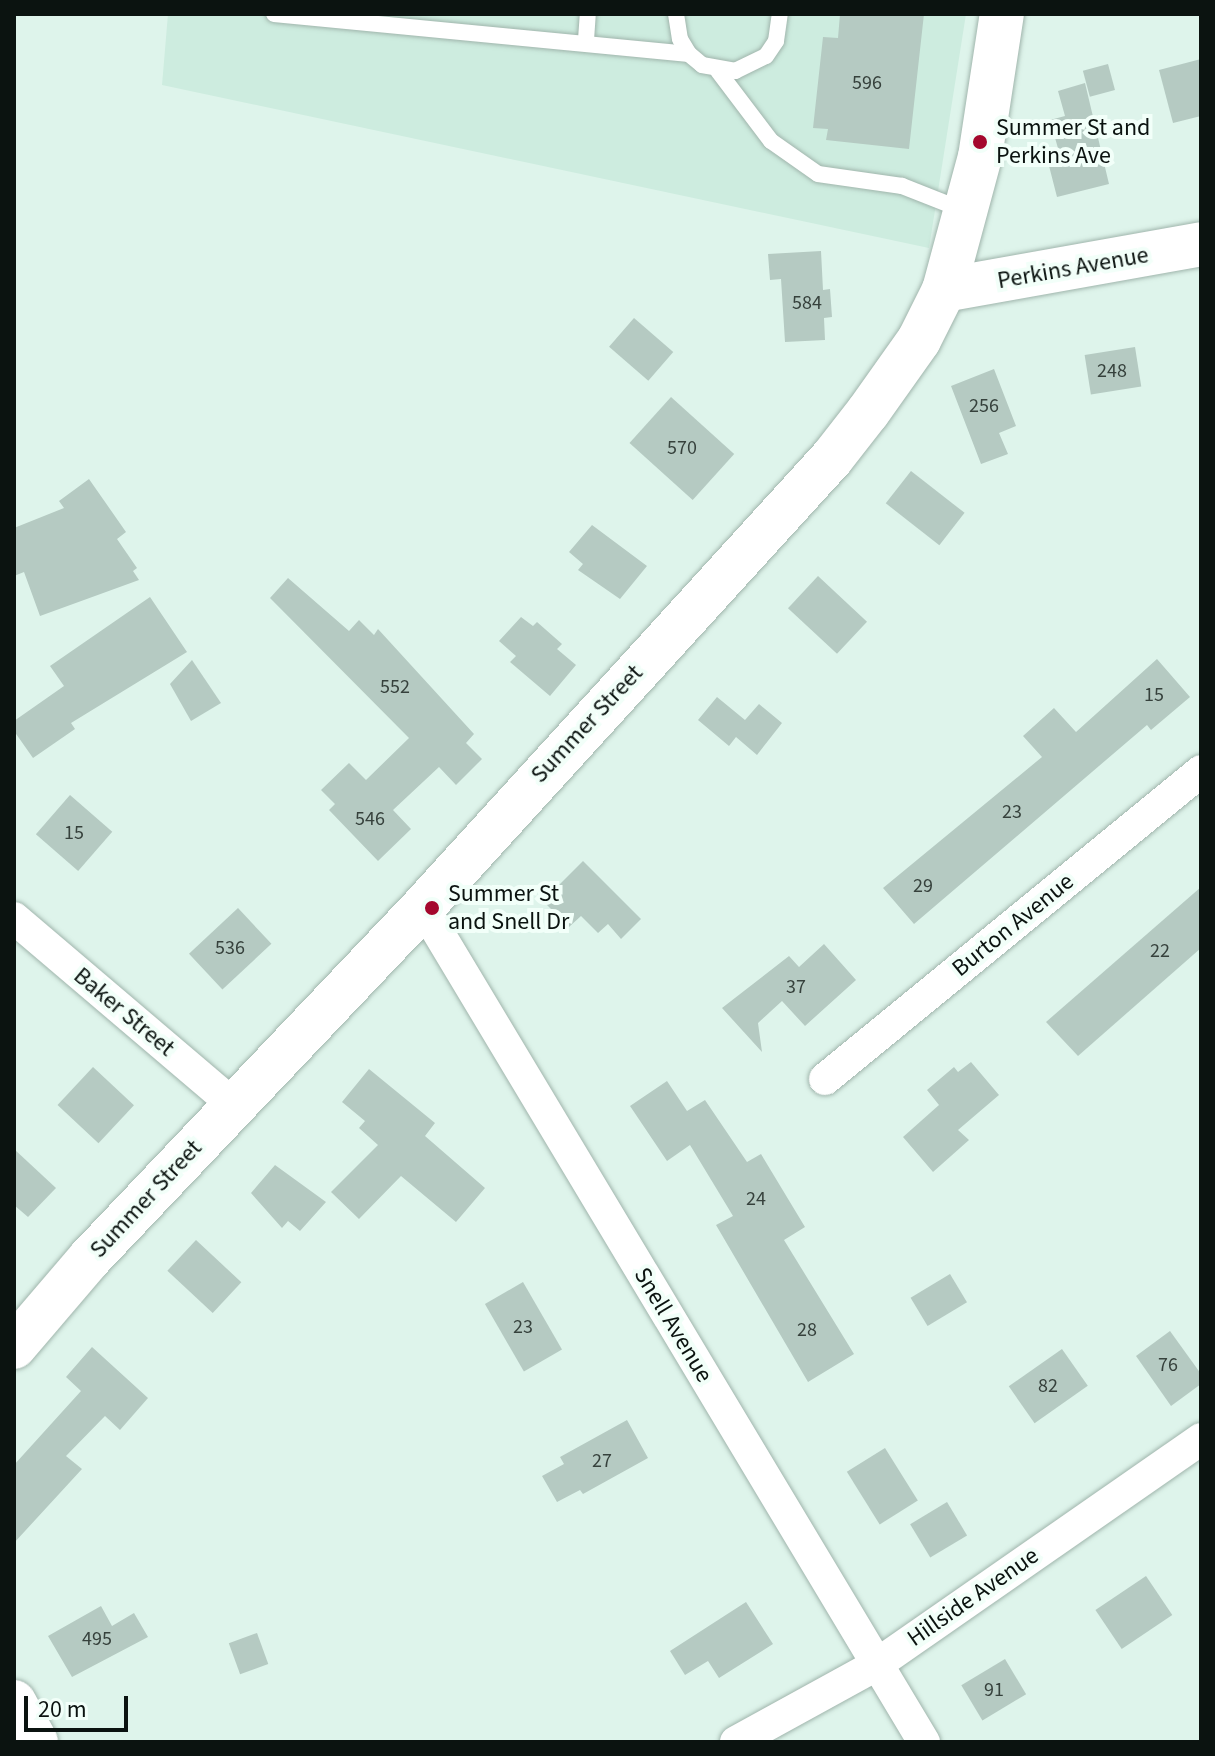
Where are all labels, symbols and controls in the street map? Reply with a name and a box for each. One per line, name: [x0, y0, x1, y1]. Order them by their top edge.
house number: 596: [852, 71, 882, 95]
place label: Summer St and Perkins Ave: [996, 114, 1150, 170]
marker: Summer St and Perkins Ave: [971, 133, 989, 151]
street label: Perkins Avenue: [995, 241, 1151, 295]
house number: 584: [792, 291, 822, 315]
house number: 248: [1097, 359, 1127, 383]
house number: 256: [969, 394, 999, 418]
house number: 570: [667, 436, 697, 460]
street label: Summer Street: [525, 659, 649, 789]
house number: 552: [380, 675, 410, 699]
house number: 15: [1144, 683, 1164, 707]
house number: 23: [1002, 800, 1022, 824]
house number: 546: [355, 807, 385, 831]
house number: 15: [64, 821, 84, 845]
street label: Burton Avenue: [946, 867, 1080, 983]
house number: 29: [913, 874, 933, 898]
place label: Summer St and Snell Dr: [448, 880, 569, 936]
marker: Summer St and Snell Dr: [423, 899, 441, 917]
house number: 536: [215, 936, 245, 960]
house number: 22: [1150, 939, 1170, 963]
street label: Baker Street: [68, 961, 180, 1063]
house number: 37: [786, 975, 806, 999]
street label: Summer Street: [84, 1134, 208, 1264]
house number: 24: [746, 1187, 766, 1211]
street label: Snell Avenue: [627, 1262, 719, 1388]
house number: 23: [513, 1315, 533, 1339]
house number: 28: [797, 1318, 817, 1342]
house number: 76: [1158, 1353, 1178, 1377]
house number: 82: [1038, 1374, 1058, 1398]
house number: 27: [592, 1449, 612, 1473]
street label: Hillside Avenue: [902, 1541, 1044, 1653]
house number: 495: [82, 1627, 112, 1651]
house number: 91: [984, 1678, 1004, 1702]
scale bar: [28, 1680, 132, 1730]
text: 20 m: [38, 1692, 87, 1727]

